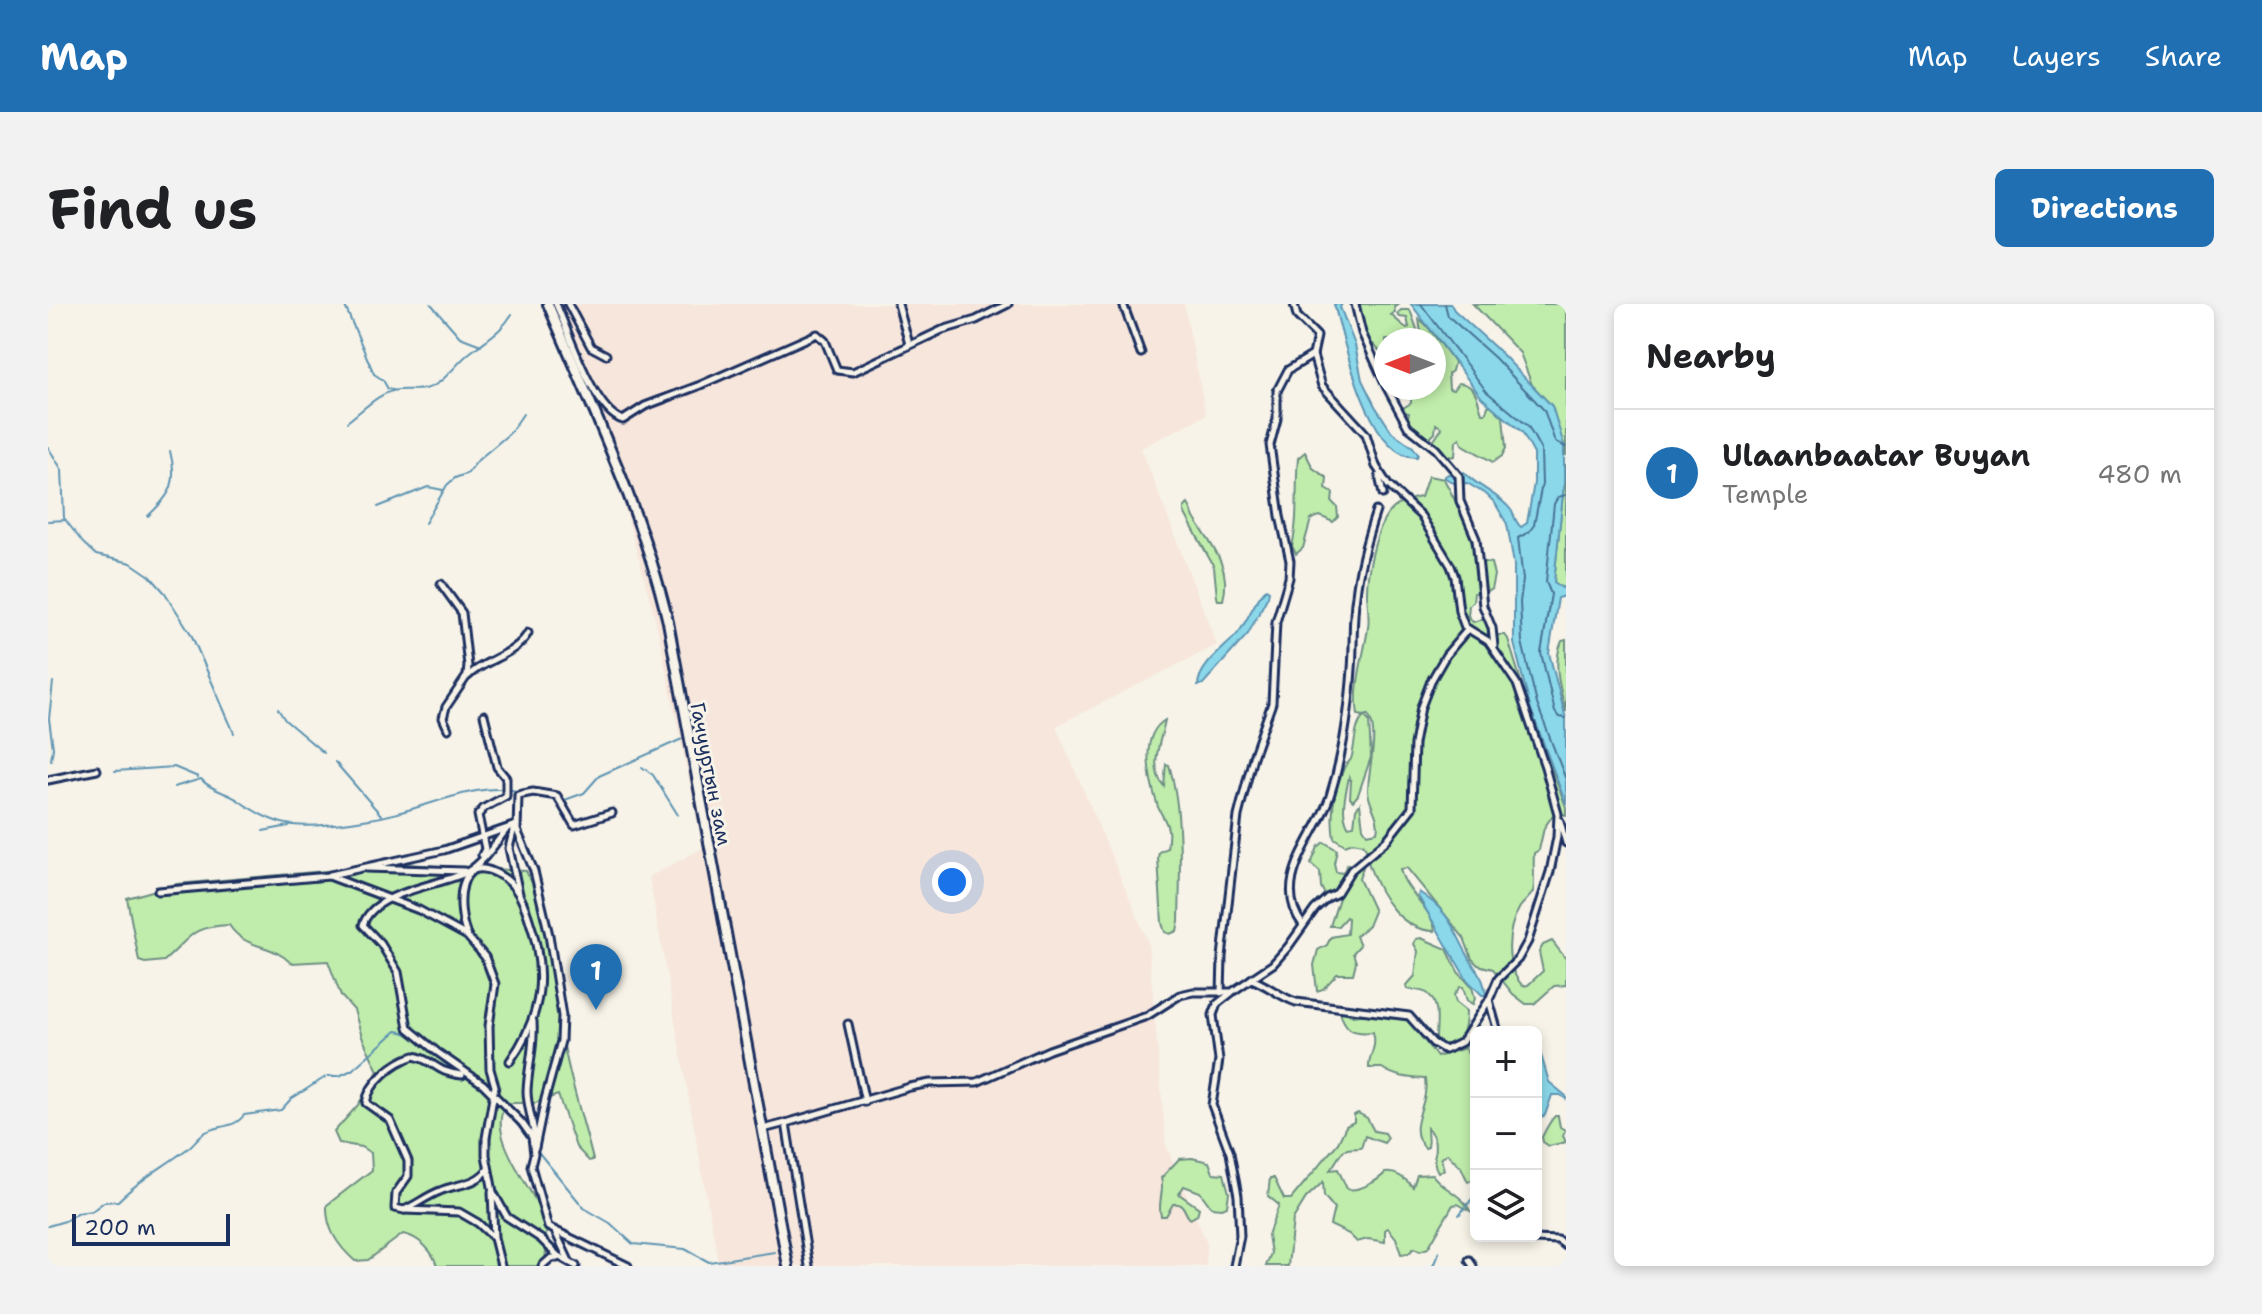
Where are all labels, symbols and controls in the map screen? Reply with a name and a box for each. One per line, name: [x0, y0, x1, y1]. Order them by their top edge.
text: Map: [40, 31, 128, 82]
text: Map: [1908, 37, 1968, 75]
text: Layers: [2012, 37, 2101, 75]
text: Share: [2145, 37, 2222, 75]
button: Directions: [1995, 169, 2214, 247]
text: Find us: [48, 171, 257, 246]
north arrow: [1374, 328, 1446, 400]
text: Nearby: [1646, 333, 1776, 379]
text: Ulaanbaatar Buyan: [1722, 435, 2030, 476]
text: 1: [1666, 456, 1678, 491]
text: 480 m: [2097, 456, 2182, 491]
text: Temple: [1722, 476, 1809, 511]
street label: Гачууртын зам: [684, 700, 738, 848]
your location: [932, 862, 972, 902]
pin: 1: [570, 944, 622, 1010]
map controls: [1470, 1026, 1542, 1242]
button: +: [1470, 1026, 1542, 1098]
button: −: [1470, 1098, 1542, 1170]
button: layers: [1470, 1170, 1542, 1242]
scale bar: [72, 1210, 230, 1246]
text: 200 m: [84, 1213, 156, 1242]

